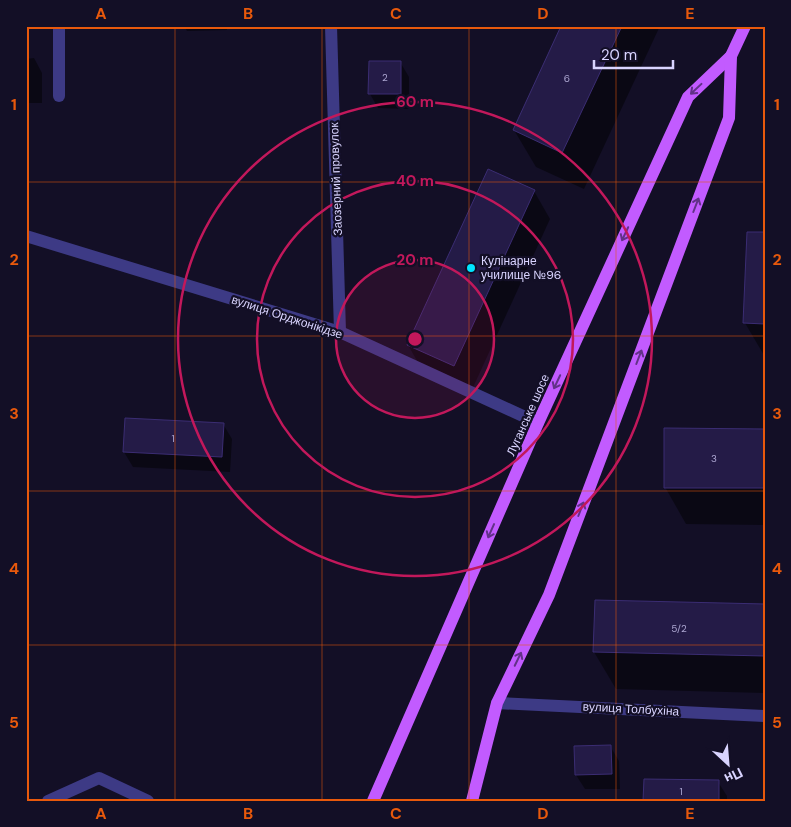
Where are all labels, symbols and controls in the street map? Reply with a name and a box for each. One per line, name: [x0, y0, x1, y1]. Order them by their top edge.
text: A: [95, 3, 107, 24]
text: B: [243, 3, 253, 24]
text: C: [390, 3, 402, 24]
text: D: [537, 3, 549, 24]
text: E: [685, 3, 695, 24]
scale bar: [594, 38, 672, 70]
text: 20 m: [601, 45, 637, 65]
house number: 2: [382, 71, 388, 84]
house number: 6: [564, 72, 570, 85]
one-way arrow: [690, 83, 702, 95]
text: 60 m: [396, 92, 434, 112]
text: 1: [11, 94, 17, 115]
text: 1: [774, 94, 780, 115]
street label: Заозерний провулок: [326, 121, 346, 236]
text: 40 m: [396, 171, 434, 191]
one-way arrow: [692, 198, 701, 213]
one-way arrow: [619, 226, 629, 241]
text: 2: [9, 249, 19, 270]
text: 2: [772, 249, 782, 270]
text: 20 m: [397, 250, 433, 270]
place label: Кулінарне училище №96: [481, 253, 561, 283]
marker: Кулінарне училище №96: [465, 262, 477, 274]
street label: вулиця Орджонікідзе: [229, 291, 345, 343]
centre of rings: [406, 330, 424, 348]
one-way arrow: [635, 350, 644, 365]
street label: Луганське шосе: [503, 371, 553, 458]
one-way arrow: [552, 374, 562, 389]
text: 3: [9, 403, 19, 424]
text: 3: [772, 403, 782, 424]
house number: 1: [171, 432, 175, 445]
house number: 3: [711, 452, 717, 465]
one-way arrow: [577, 502, 587, 517]
one-way arrow: [486, 523, 496, 538]
text: 4: [9, 558, 19, 579]
text: 4: [772, 558, 782, 579]
house number: 5/2: [671, 622, 687, 635]
one-way arrow: [514, 651, 524, 666]
street label: вулиця Толбухіна: [582, 698, 680, 720]
text: 5: [9, 712, 19, 733]
text: 5: [772, 712, 782, 733]
north arrow: [704, 740, 754, 790]
text: Пн: [721, 764, 746, 788]
house number: 1: [679, 785, 683, 798]
text: A: [95, 803, 107, 824]
text: B: [243, 803, 253, 824]
text: C: [390, 803, 402, 824]
text: D: [537, 803, 549, 824]
text: E: [685, 803, 695, 824]

